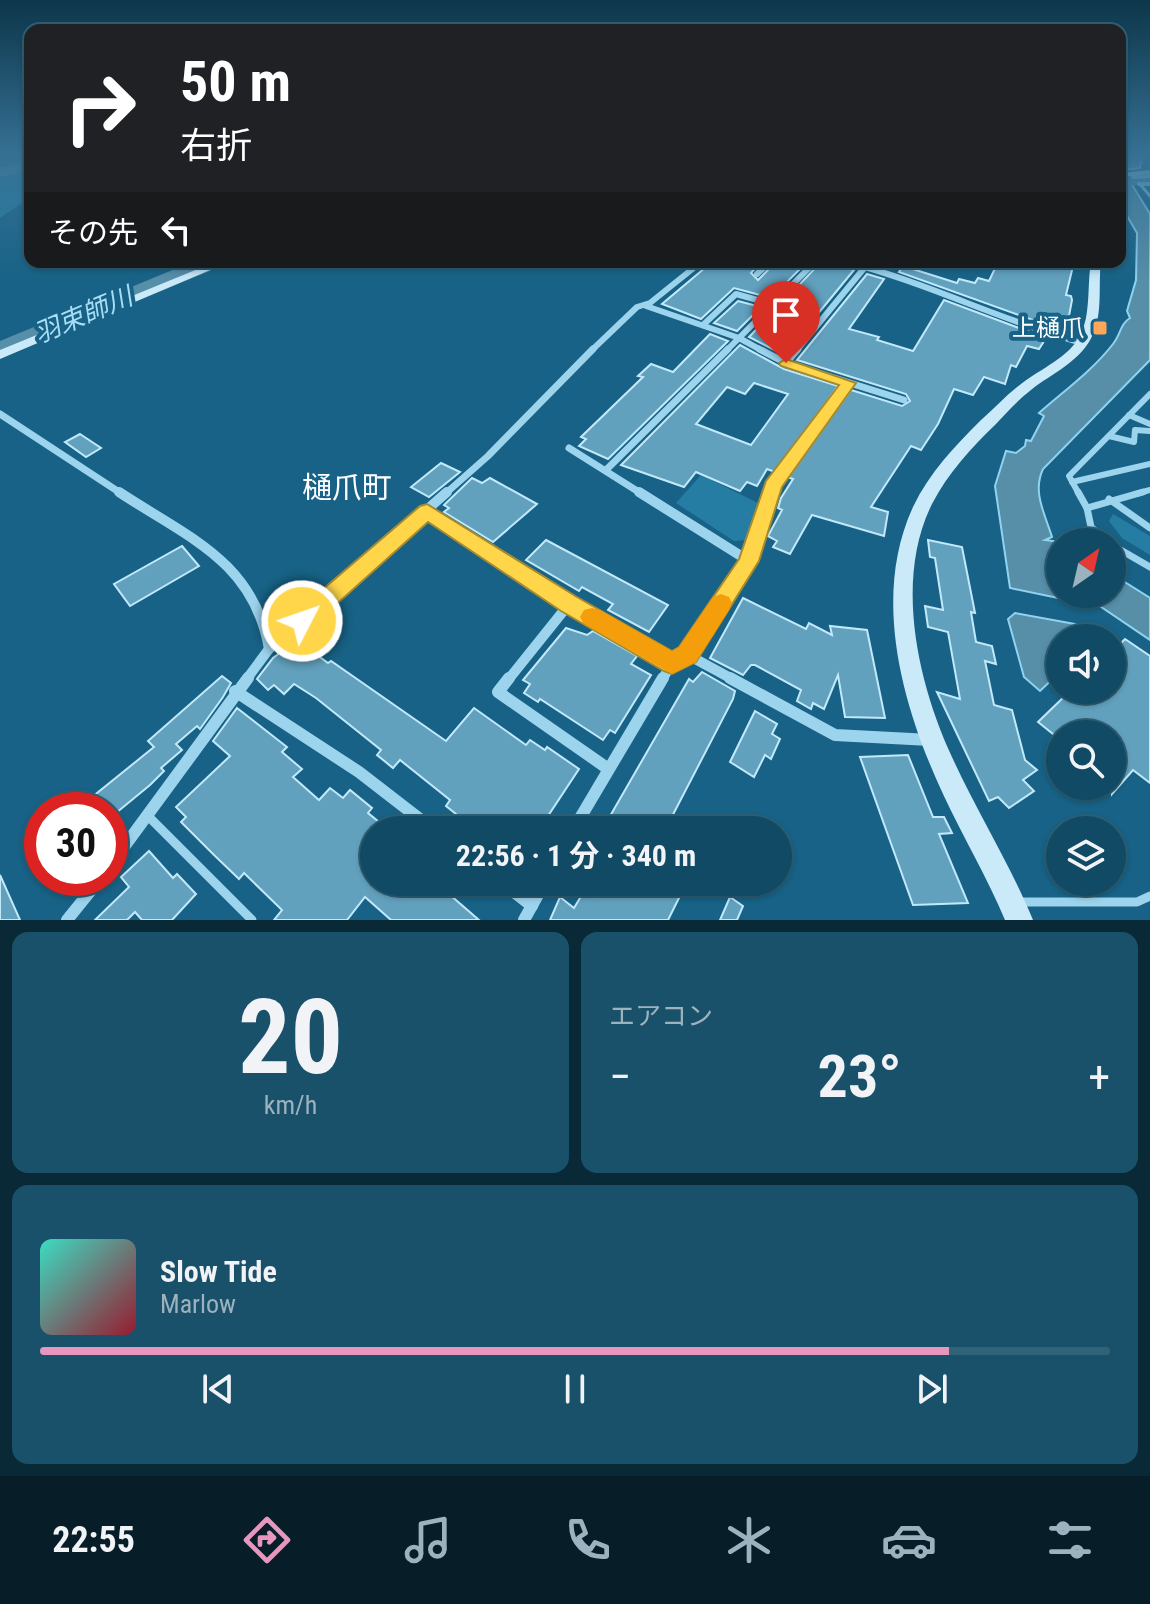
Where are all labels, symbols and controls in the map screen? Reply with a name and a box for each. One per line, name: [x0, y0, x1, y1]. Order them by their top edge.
text: 50 m: [180, 49, 291, 115]
icon: right: [48, 56, 152, 160]
text: 右折: [180, 125, 252, 167]
icon: left: [154, 208, 198, 252]
text: その先: [48, 215, 138, 250]
water label: 羽束師川: [29, 280, 139, 349]
pin: [752, 281, 820, 363]
icon: arrive: [764, 293, 808, 337]
place label: 上樋爪: [1012, 314, 1084, 342]
marker: 上樋爪: [1091, 319, 1109, 337]
district label: 樋爪町: [302, 470, 392, 505]
north arrow: [1046, 528, 1126, 608]
map controls: [1046, 528, 1126, 896]
position arrow: [260, 579, 344, 663]
button: sound: [1046, 624, 1126, 704]
button: search: [1046, 720, 1126, 800]
speed limit sign: 30: [24, 792, 128, 896]
button: layers: [1046, 816, 1126, 896]
text: 22:56 · 1 分 · 340 m: [456, 838, 696, 873]
text: 20: [238, 977, 343, 1098]
text: エアコン: [609, 1001, 713, 1031]
text: 23°: [818, 1041, 902, 1112]
text: −: [609, 1051, 631, 1103]
text: +: [1088, 1051, 1110, 1103]
text: km/h: [264, 1090, 317, 1120]
text: Slow Tide: [160, 1254, 277, 1289]
text: Marlow: [160, 1289, 236, 1319]
icon: previous: [196, 1367, 240, 1411]
icon: pause: [553, 1367, 597, 1411]
icon: next: [910, 1367, 954, 1411]
icon: directions: [239, 1512, 295, 1568]
icon: music: [400, 1512, 456, 1568]
icon: phone: [560, 1512, 616, 1568]
icon: climate: [721, 1512, 777, 1568]
icon: car: [881, 1512, 937, 1568]
icon: filters: [1042, 1512, 1098, 1568]
text: 22:55: [52, 1519, 135, 1561]

